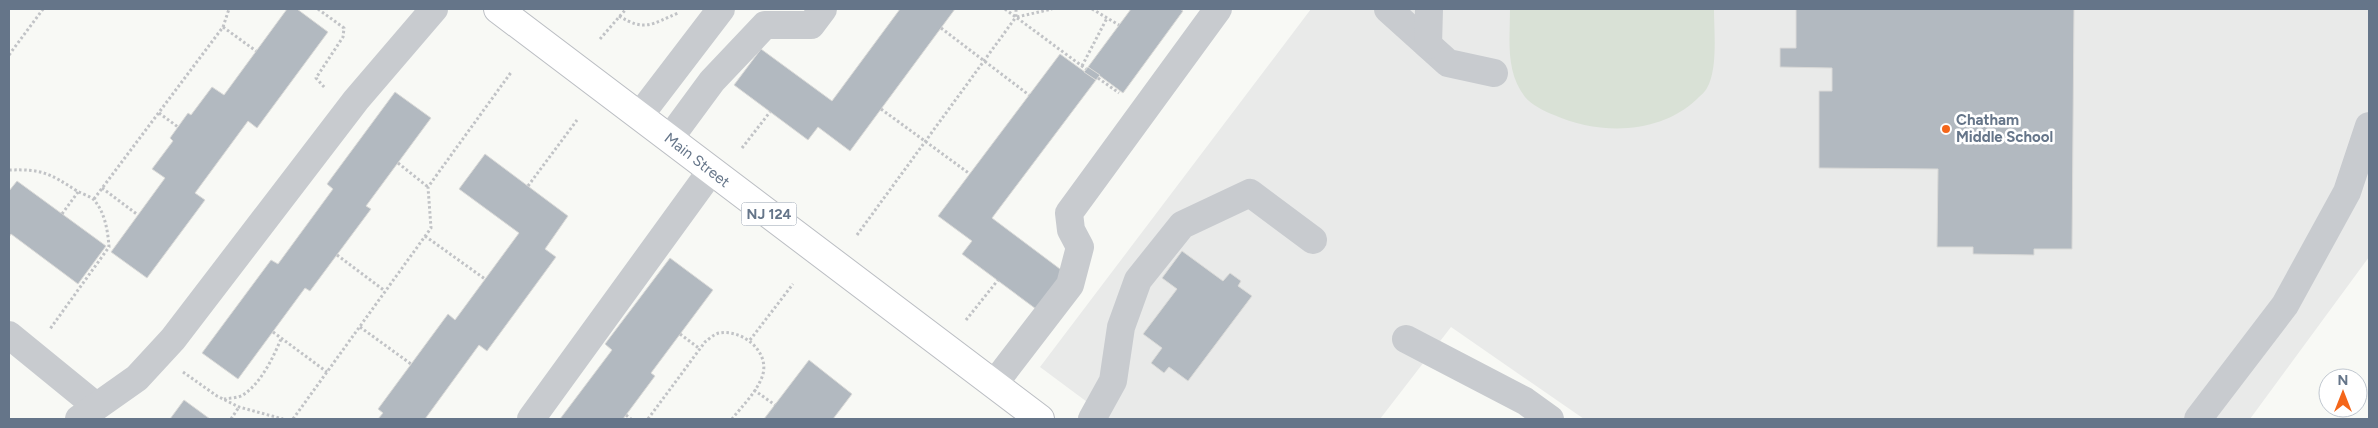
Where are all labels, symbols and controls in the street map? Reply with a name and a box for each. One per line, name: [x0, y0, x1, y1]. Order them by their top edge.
place label: Chatham Middle School: [1956, 111, 2053, 146]
marker: Chatham Middle School: [1940, 123, 1952, 135]
street label: Main Street: [661, 129, 733, 191]
road number: NJ 124: [742, 202, 796, 225]
north arrow: [2318, 368, 2368, 418]
text: N: [2338, 372, 2348, 389]

